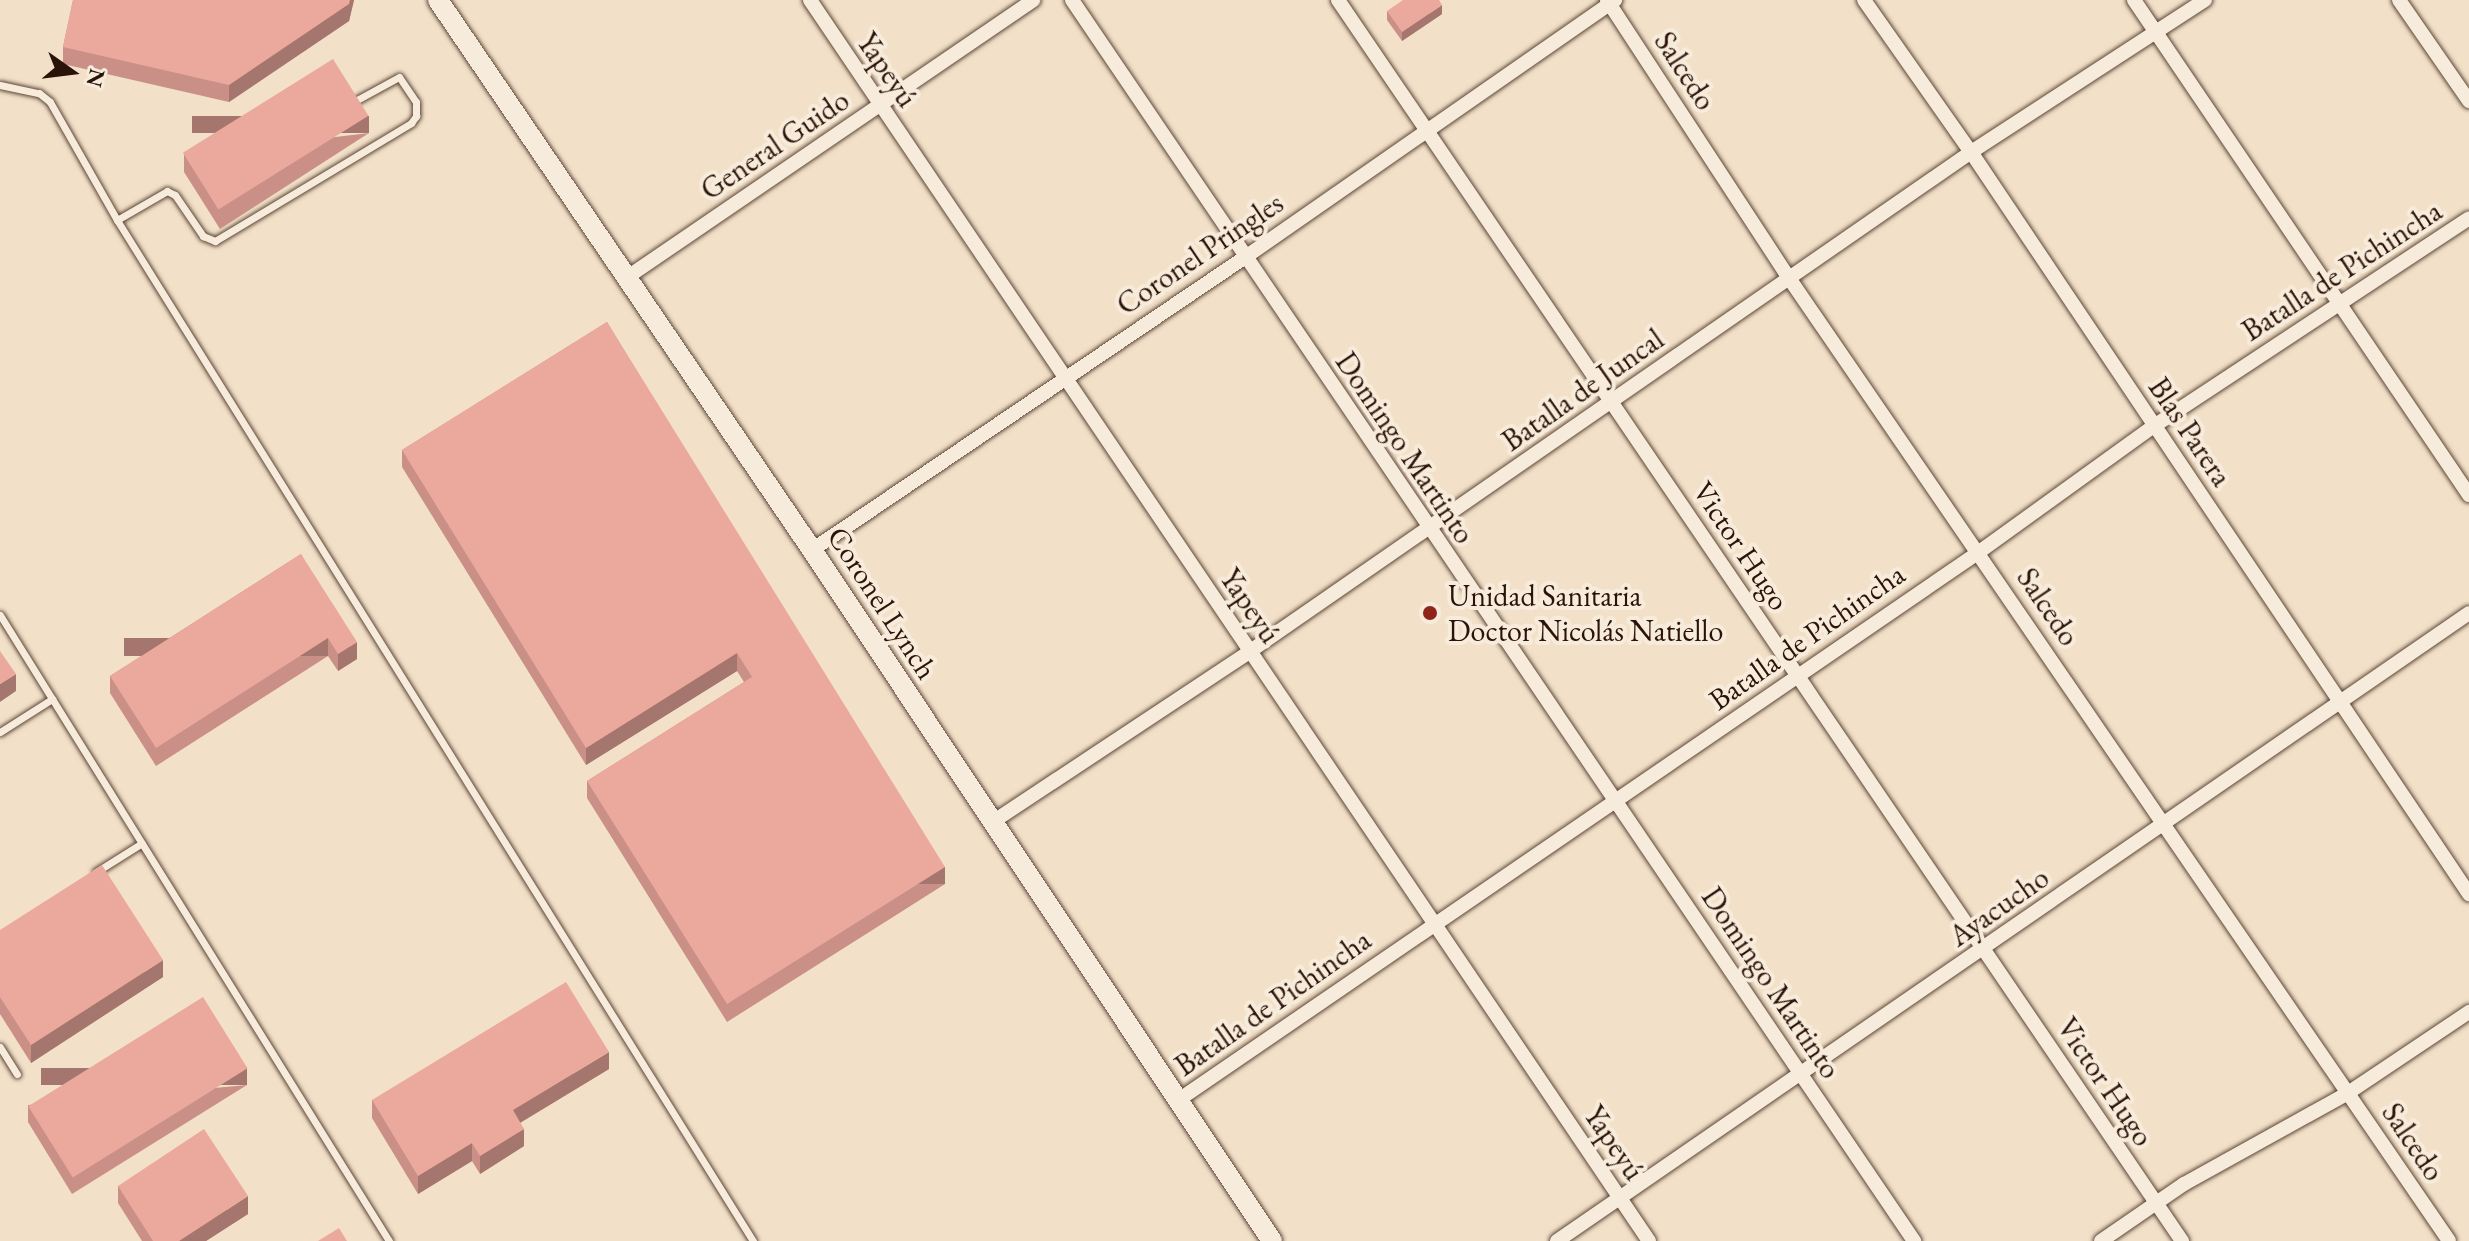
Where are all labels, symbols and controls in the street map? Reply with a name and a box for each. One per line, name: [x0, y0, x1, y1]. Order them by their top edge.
street label: Salcedo: [1646, 25, 1724, 117]
street label: Yapeyú: [849, 26, 925, 114]
north arrow: [32, 32, 112, 112]
text: N: [80, 66, 112, 90]
street label: General Guido: [694, 82, 856, 208]
street label: Coronel Pringles: [1110, 185, 1290, 323]
street label: Batalla de Pichincha: [2235, 193, 2449, 349]
street label: Batalla de Juncal: [1495, 321, 1671, 459]
street label: Domingo Martinto: [1328, 345, 1482, 551]
street label: Blas Parera: [2141, 371, 2239, 493]
street label: Victor Hugo: [1685, 475, 1797, 617]
street label: Coronel Lynch: [819, 520, 945, 686]
street label: Batalla de Pichincha: [1702, 556, 1912, 718]
street label: Salcedo: [2009, 561, 2087, 653]
street label: Yapeyú: [1212, 562, 1288, 650]
place label: Unidad Sanitaria Doctor Nicolás Natiello: [1448, 578, 1723, 648]
marker: Unidad Sanitaria Doctor Nicolás Natiello: [1419, 602, 1441, 624]
street label: Ayacucho: [1942, 860, 2056, 954]
street label: Domingo Martinto: [1694, 880, 1848, 1086]
street label: Batalla de Pichincha: [1168, 922, 1378, 1084]
street label: Victor Hugo: [2049, 1011, 2161, 1153]
street label: Salcedo: [2374, 1096, 2452, 1188]
street label: Yapeyú: [1576, 1099, 1652, 1187]

